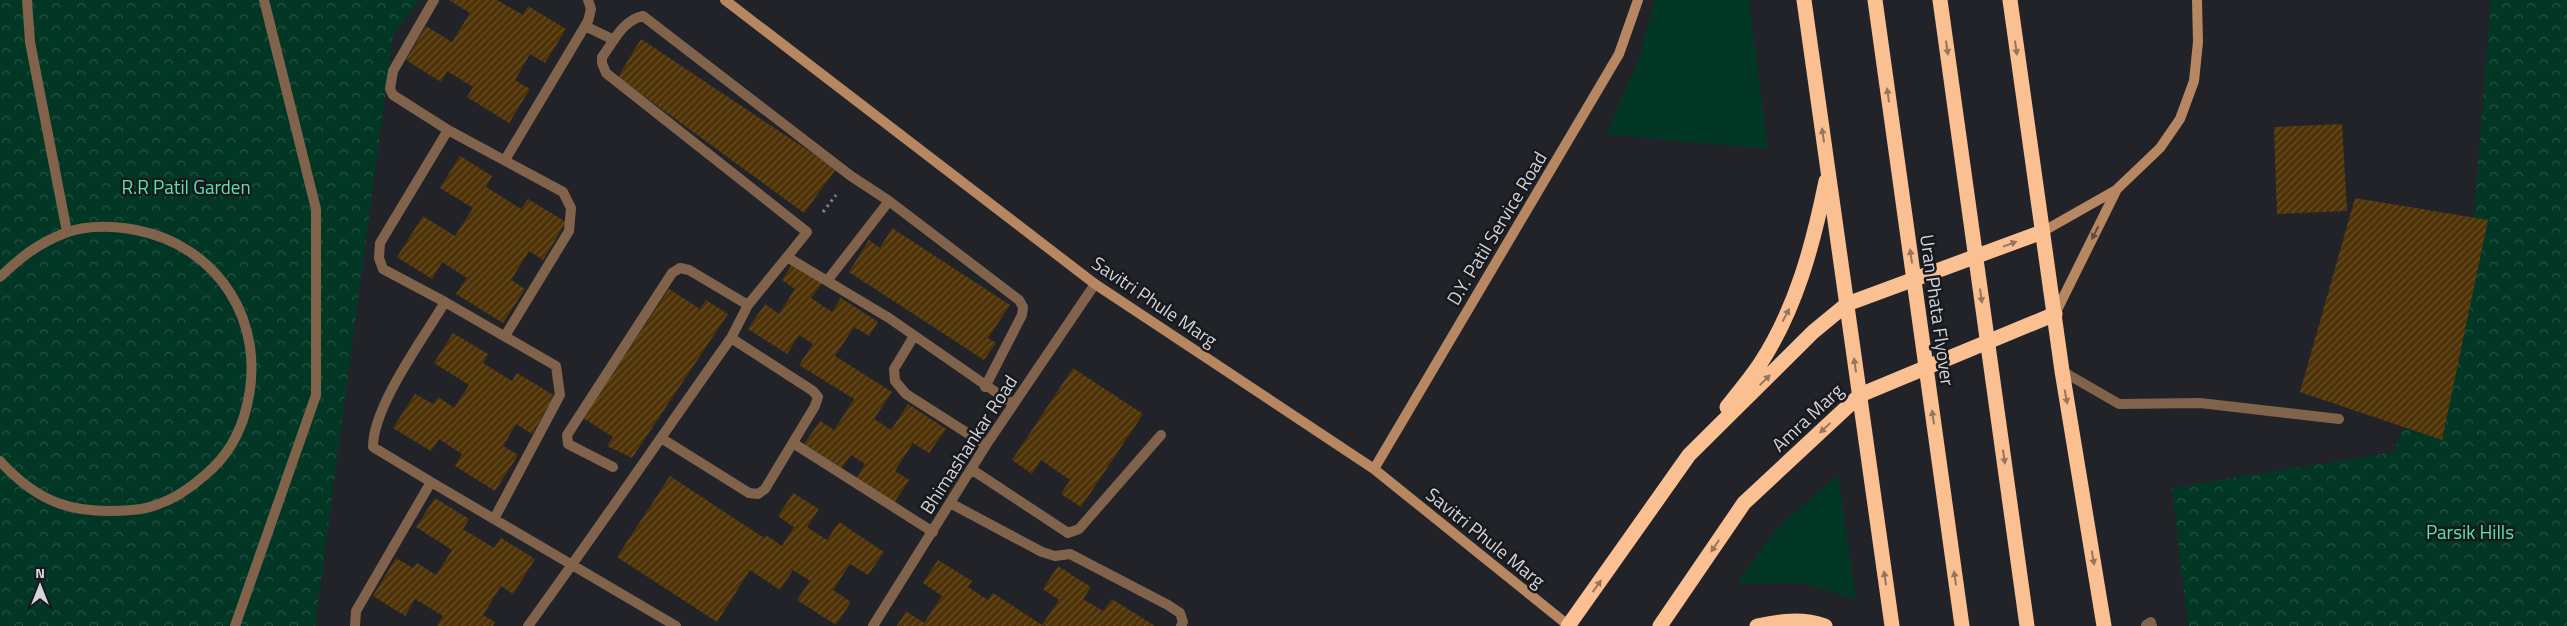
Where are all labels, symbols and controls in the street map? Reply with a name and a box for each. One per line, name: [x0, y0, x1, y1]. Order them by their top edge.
one-way arrow: [1943, 41, 1951, 57]
one-way arrow: [2013, 41, 2021, 57]
one-way arrow: [1884, 87, 1892, 103]
one-way arrow: [1819, 126, 1827, 142]
street label: D.Y. Patil Service Road: [1439, 146, 1553, 310]
park label: R.R Patil Garden: [121, 172, 251, 201]
one-way arrow: [2090, 226, 2099, 241]
street label: Uran Phata Flyover: [1913, 232, 1963, 388]
one-way arrow: [2003, 240, 2018, 248]
one-way arrow: [1906, 247, 1914, 263]
street label: Savitri Phule Marg: [1086, 248, 1224, 354]
one-way arrow: [1977, 288, 1985, 304]
one-way arrow: [1782, 307, 1790, 322]
one-way arrow: [1851, 356, 1859, 372]
street label: Bhimashankar Road: [912, 369, 1024, 519]
one-way arrow: [1759, 374, 1771, 386]
street label: Amra Marg: [1765, 376, 1850, 458]
one-way arrow: [2062, 390, 2070, 406]
one-way arrow: [1929, 408, 1937, 424]
one-way arrow: [1819, 422, 1831, 434]
one-way arrow: [2000, 449, 2008, 465]
street label: Savitri Phule Marg: [1420, 480, 1552, 594]
park label: Parsik Hills: [2426, 517, 2514, 546]
one-way arrow: [1710, 539, 1720, 553]
one-way arrow: [2089, 550, 2097, 566]
north arrow: [15, 561, 65, 611]
text: N: [35, 562, 45, 583]
one-way arrow: [1881, 569, 1889, 585]
one-way arrow: [1951, 569, 1959, 585]
one-way arrow: [1592, 579, 1602, 593]

